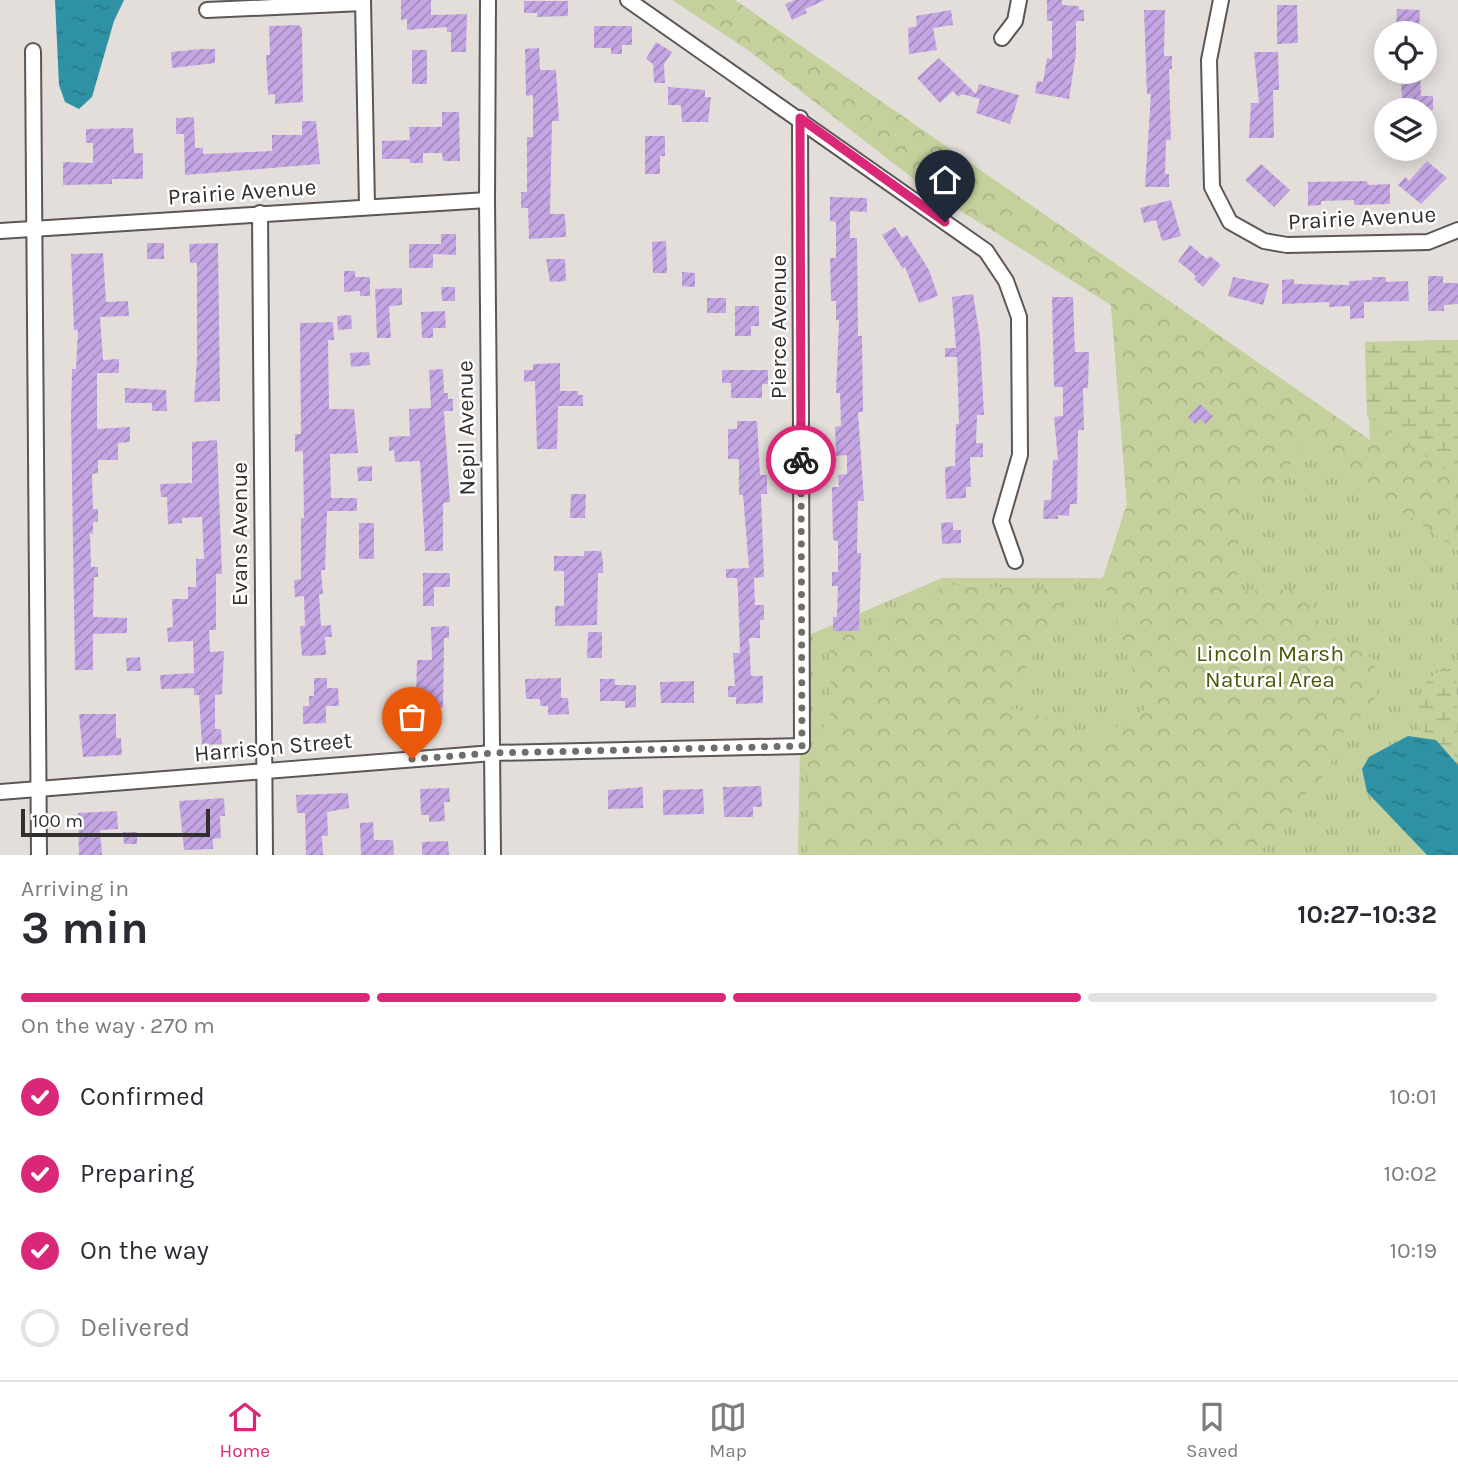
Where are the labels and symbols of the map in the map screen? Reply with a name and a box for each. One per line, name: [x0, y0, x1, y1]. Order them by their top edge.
pin: [915, 150, 975, 222]
street label: Prairie Avenue: [167, 173, 317, 211]
street label: Prairie Avenue: [1287, 201, 1437, 235]
street label: Pierce Avenue: [765, 255, 792, 399]
street label: Nepil Avenue: [451, 360, 481, 496]
courier: [766, 425, 836, 495]
street label: Evans Avenue: [226, 462, 253, 606]
park label: Lincoln Marsh Natural Area: [1196, 640, 1344, 693]
pin: [382, 687, 442, 759]
street label: Harrison Street: [193, 727, 354, 767]
scale bar: [21, 806, 210, 838]

